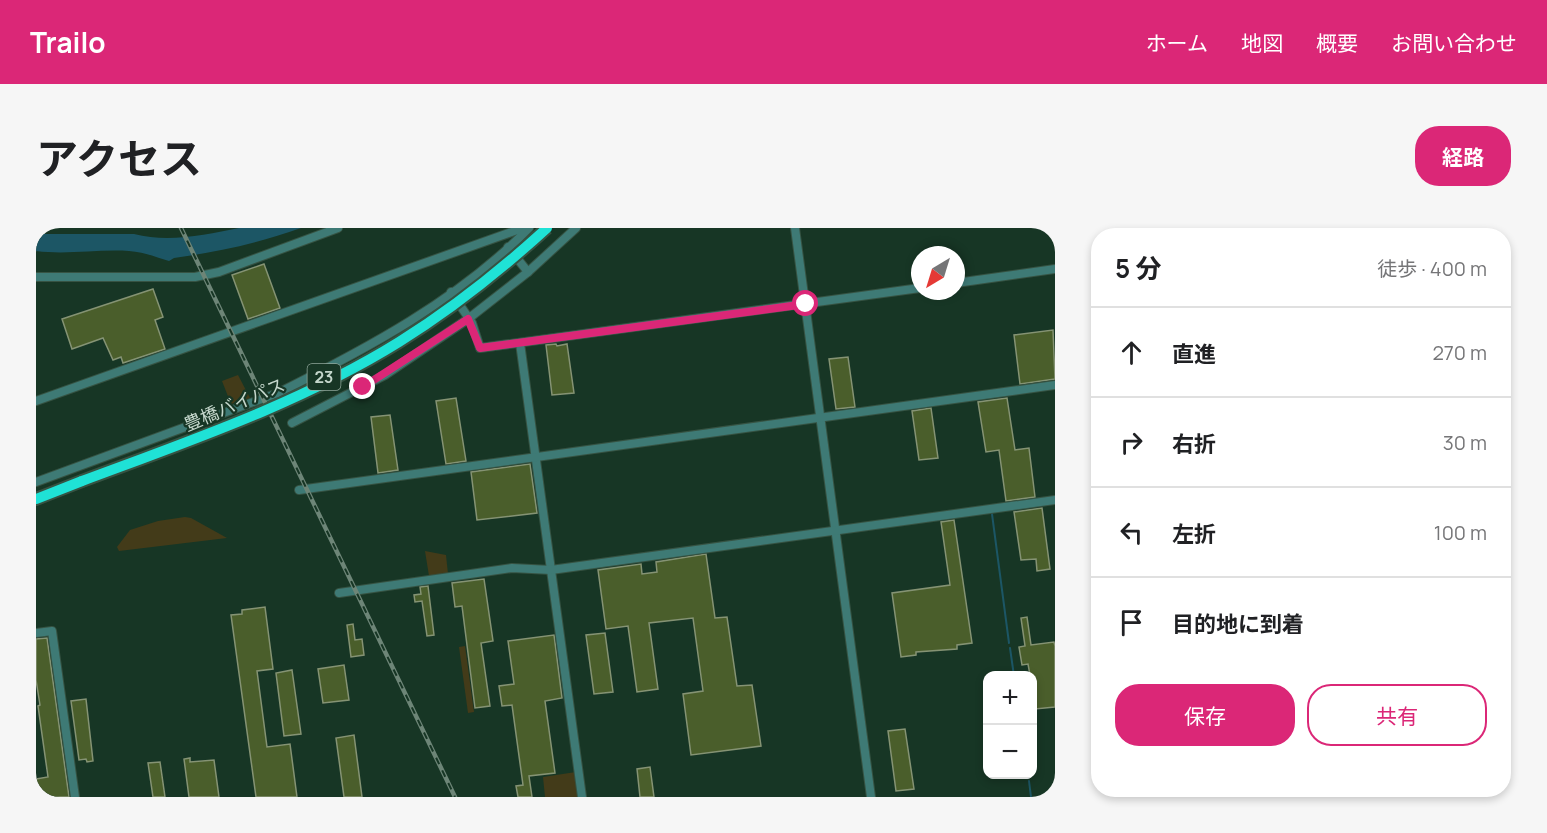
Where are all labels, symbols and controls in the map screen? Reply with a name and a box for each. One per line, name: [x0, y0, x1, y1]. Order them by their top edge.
text: Trailo: [30, 23, 106, 61]
text: ホーム: [1146, 29, 1208, 57]
text: 地図: [1241, 29, 1283, 57]
text: 概要: [1316, 29, 1358, 57]
text: お問い合わせ: [1391, 29, 1517, 57]
button: 経路: [1415, 126, 1511, 186]
text: アクセス: [36, 129, 202, 187]
north arrow: [911, 246, 965, 300]
text: 5 分: [1115, 250, 1161, 286]
text: 徒歩 · 400 m: [1377, 255, 1487, 282]
route start: [792, 290, 818, 316]
icon: ahead: [1115, 336, 1148, 369]
text: 直進: [1172, 339, 1216, 369]
text: 270 m: [1432, 339, 1487, 366]
road number: 23: [308, 364, 340, 390]
street label: 豊橋バイパス: [180, 372, 288, 436]
route end: [349, 373, 375, 399]
icon: right: [1115, 426, 1148, 459]
text: 右折: [1172, 429, 1216, 459]
text: 30 m: [1443, 429, 1487, 456]
icon: left: [1115, 516, 1148, 549]
text: 左折: [1172, 519, 1216, 549]
text: 100 m: [1434, 519, 1487, 546]
icon: arrive: [1115, 606, 1148, 639]
text: 目的地に到着: [1172, 609, 1304, 639]
map controls: [983, 671, 1037, 779]
button: +: [983, 671, 1037, 725]
button: 保存: [1115, 684, 1295, 746]
button: 共有: [1307, 684, 1487, 746]
button: −: [983, 725, 1037, 779]

